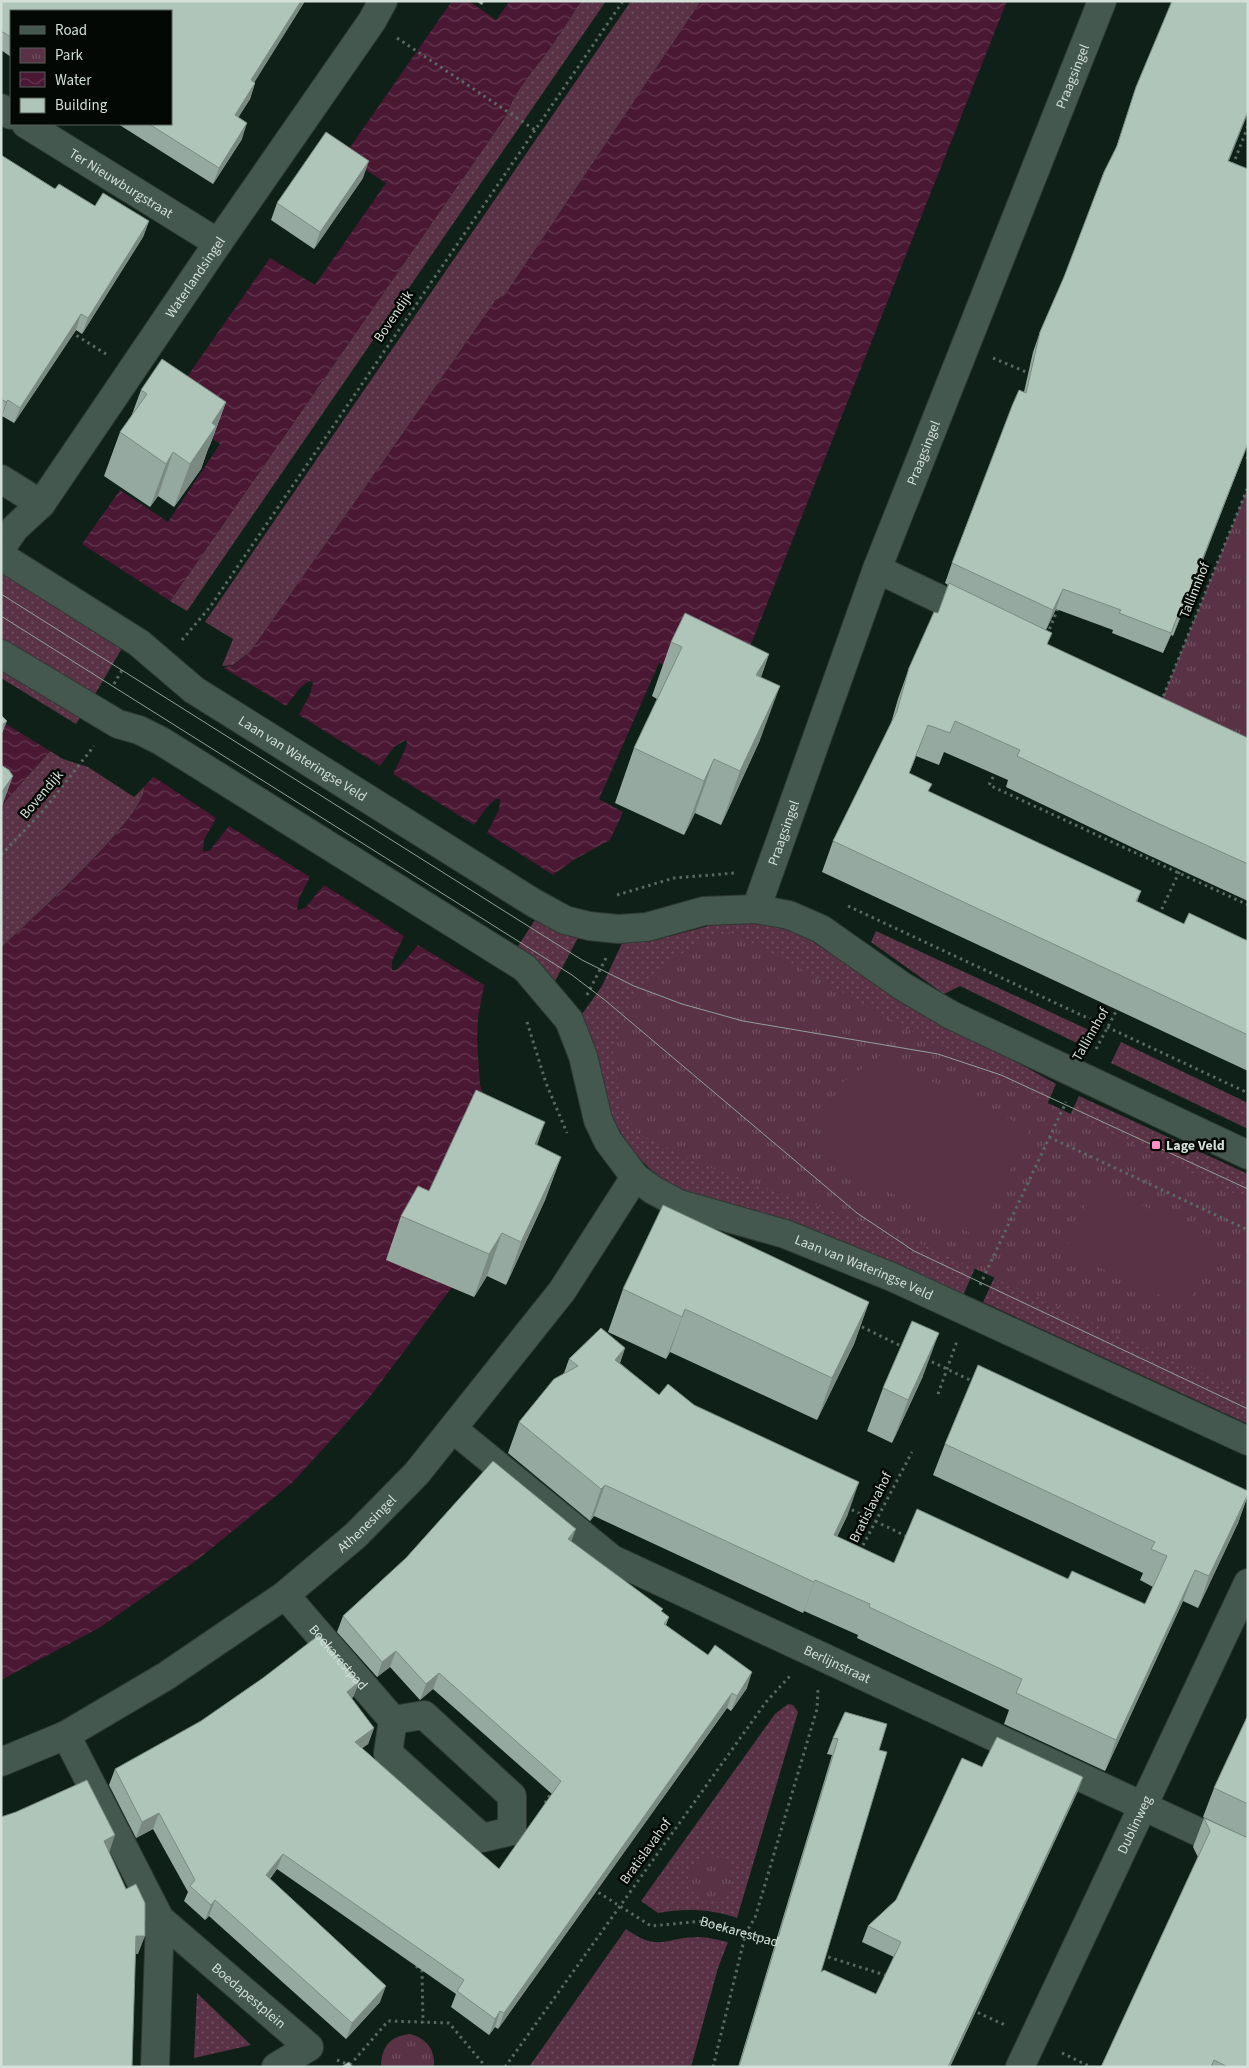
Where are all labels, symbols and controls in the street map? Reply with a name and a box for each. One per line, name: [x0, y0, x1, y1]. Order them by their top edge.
legend: [10, 10, 172, 125]
text: Road: [55, 20, 87, 41]
street label: Praagsingel: [1051, 41, 1095, 112]
text: Park: [55, 45, 84, 66]
text: Water: [55, 70, 92, 91]
text: Building: [55, 95, 108, 116]
street label: Ter Nieuwburgstraat: [65, 144, 177, 224]
street label: Waterlandsingel: [161, 233, 231, 322]
street label: Bovendijk: [369, 287, 419, 346]
street label: Praagsingel: [902, 417, 946, 488]
street label: Tallinnhof: [1175, 559, 1216, 621]
street label: Laan van Wateringse Veld: [234, 711, 371, 807]
street label: Bovendijk: [15, 766, 68, 823]
street label: Praagsingel: [763, 797, 805, 868]
street label: Tallinnhof: [1068, 1003, 1115, 1065]
place label: Lage Veld: [1166, 1136, 1225, 1156]
marker: Lage Veld: [1150, 1139, 1162, 1151]
street label: Laan van Wateringse Veld: [791, 1230, 936, 1306]
street label: Bratislavahof: [845, 1468, 898, 1546]
street label: Athenesingel: [333, 1490, 402, 1558]
street label: Boekarestpad: [304, 1620, 372, 1695]
street label: Berlijnstraat: [800, 1641, 874, 1689]
street label: Dublinweg: [1113, 1792, 1157, 1858]
street label: Bratislavahof: [615, 1814, 677, 1889]
street label: Boekarestpad: [698, 1912, 781, 1953]
street label: Boedapestplein: [207, 1959, 290, 2034]

